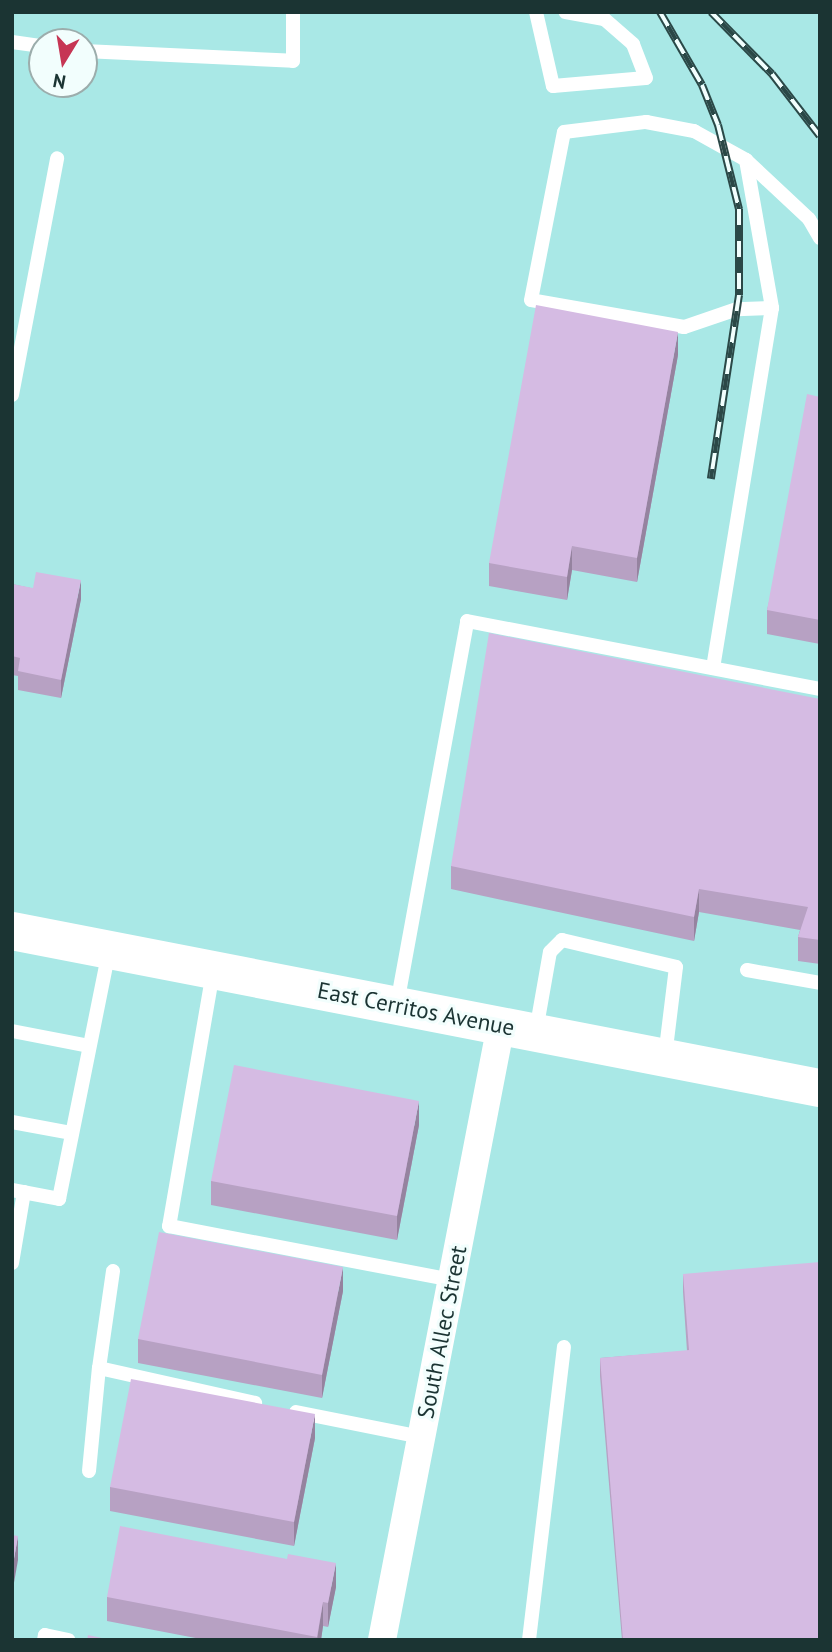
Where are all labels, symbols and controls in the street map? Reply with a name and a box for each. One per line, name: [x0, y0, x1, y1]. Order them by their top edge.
north arrow: [28, 28, 98, 98]
text: N: [51, 69, 68, 95]
street label: East Cerritos Avenue: [315, 976, 517, 1042]
street label: South Allec Street: [412, 1242, 472, 1422]

